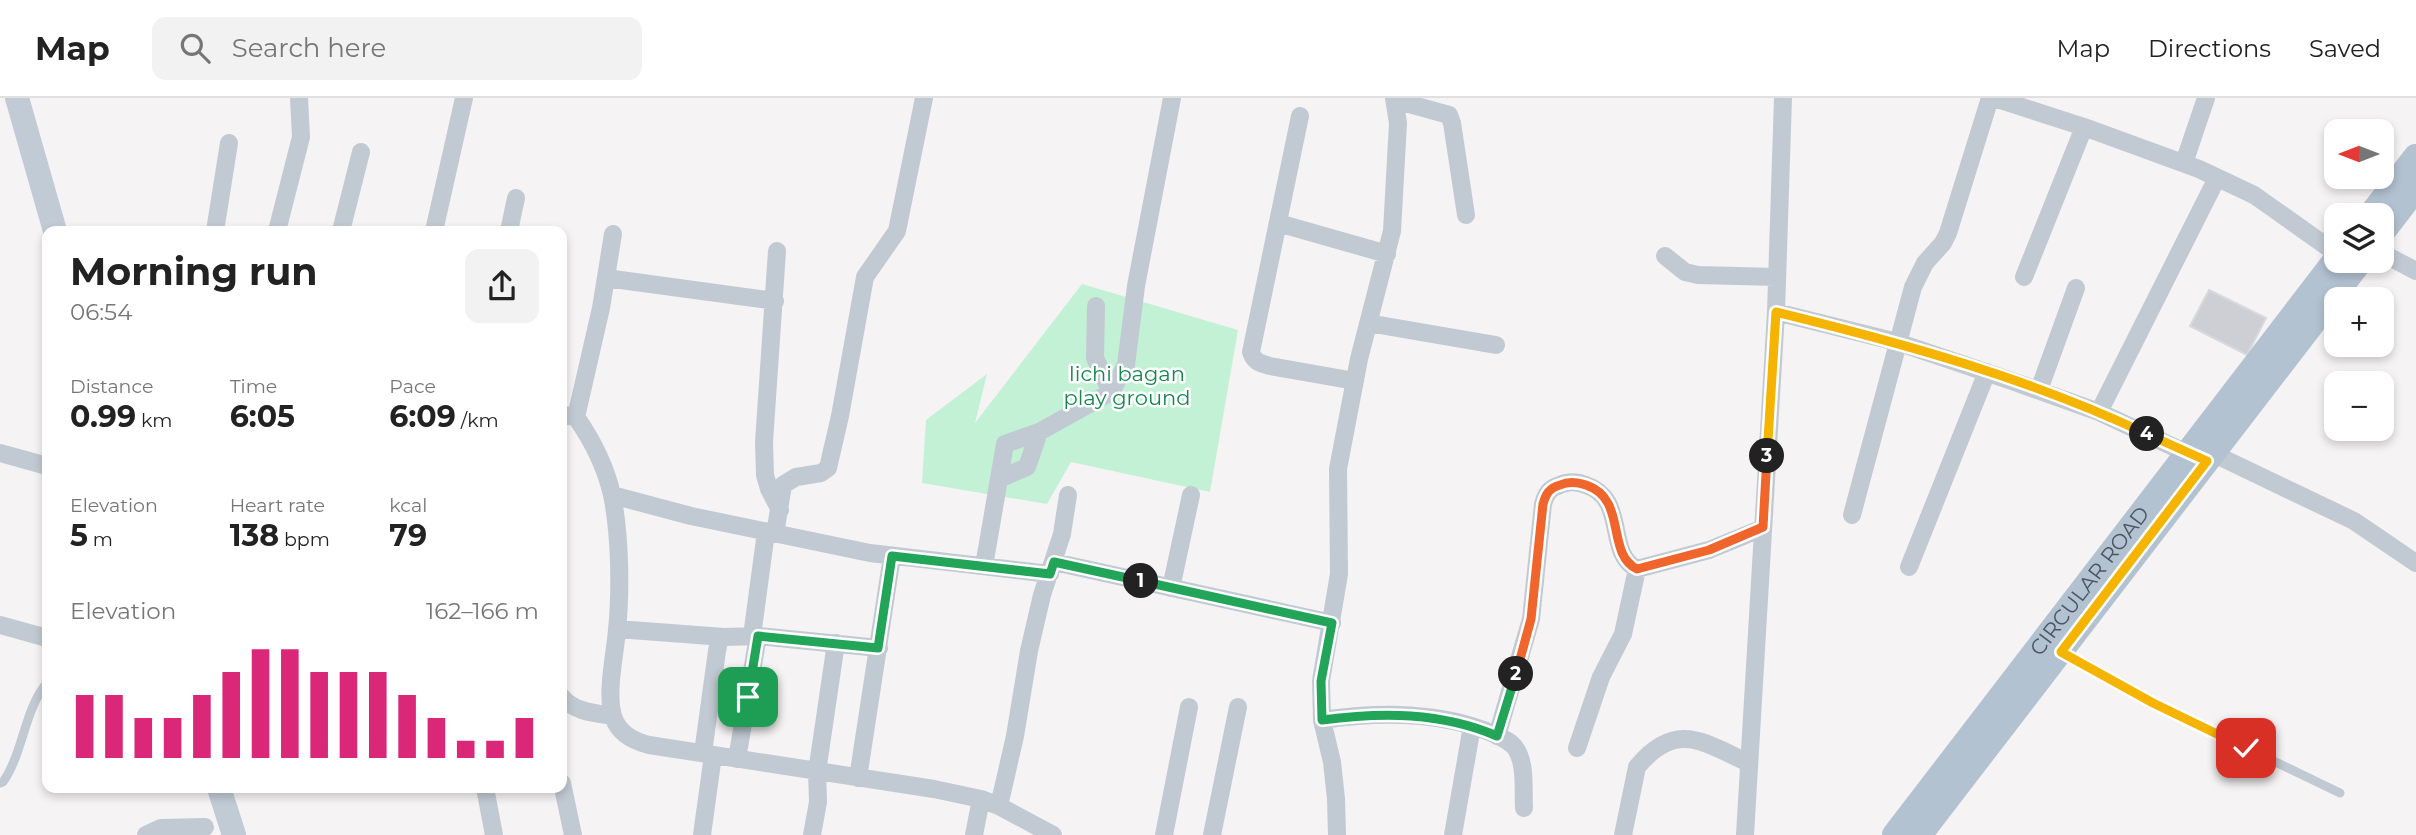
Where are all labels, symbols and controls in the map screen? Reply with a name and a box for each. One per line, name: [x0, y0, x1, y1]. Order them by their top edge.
search box: [152, 17, 642, 80]
text: Map: [35, 28, 110, 68]
icon: search: [176, 29, 214, 67]
text: Search here: [232, 32, 386, 64]
text: Map: [2057, 34, 2110, 63]
text: Directions: [2148, 34, 2271, 63]
text: Saved: [2309, 34, 2381, 63]
north arrow: [2324, 119, 2394, 189]
map controls: [2324, 119, 2394, 441]
button: layers: [2324, 203, 2394, 273]
text: Morning run: [70, 248, 318, 295]
button: share: [465, 249, 539, 323]
button: +: [2324, 287, 2394, 357]
text: 06:54: [70, 298, 132, 326]
park label: lichi bagan play ground: [1063, 361, 1191, 410]
button: −: [2324, 371, 2394, 441]
text: Distance: [70, 375, 153, 398]
text: Time: [230, 375, 277, 398]
text: Pace: [389, 375, 436, 398]
text: 0.99: [70, 398, 136, 435]
text: 6:05: [230, 398, 295, 435]
text: 6:09: [389, 398, 456, 435]
text: km: [136, 409, 172, 432]
text: /km: [456, 409, 499, 432]
pin: 4: [2130, 416, 2164, 452]
text: 4: [2140, 422, 2153, 445]
pin: 3: [1750, 438, 1784, 474]
text: 3: [1761, 444, 1772, 467]
text: Elevation: [70, 494, 158, 517]
text: Heart rate: [230, 494, 325, 517]
text: kcal: [389, 494, 427, 517]
street label: CIRCULAR ROAD: [2024, 501, 2154, 660]
text: 5: [70, 517, 88, 554]
text: 138: [230, 517, 279, 554]
text: 79: [389, 517, 427, 554]
text: m: [88, 528, 113, 551]
text: bpm: [279, 528, 330, 551]
pin: 1: [1124, 564, 1158, 598]
text: 1: [1137, 569, 1144, 592]
text: Elevation: [70, 597, 176, 625]
text: 162–166 m: [426, 597, 539, 625]
pin: 2: [1498, 656, 1534, 692]
text: 2: [1510, 662, 1521, 685]
pin: [718, 667, 778, 727]
icon: arrive: [729, 678, 767, 716]
pin: [2216, 718, 2276, 778]
icon: check: [2227, 729, 2265, 767]

